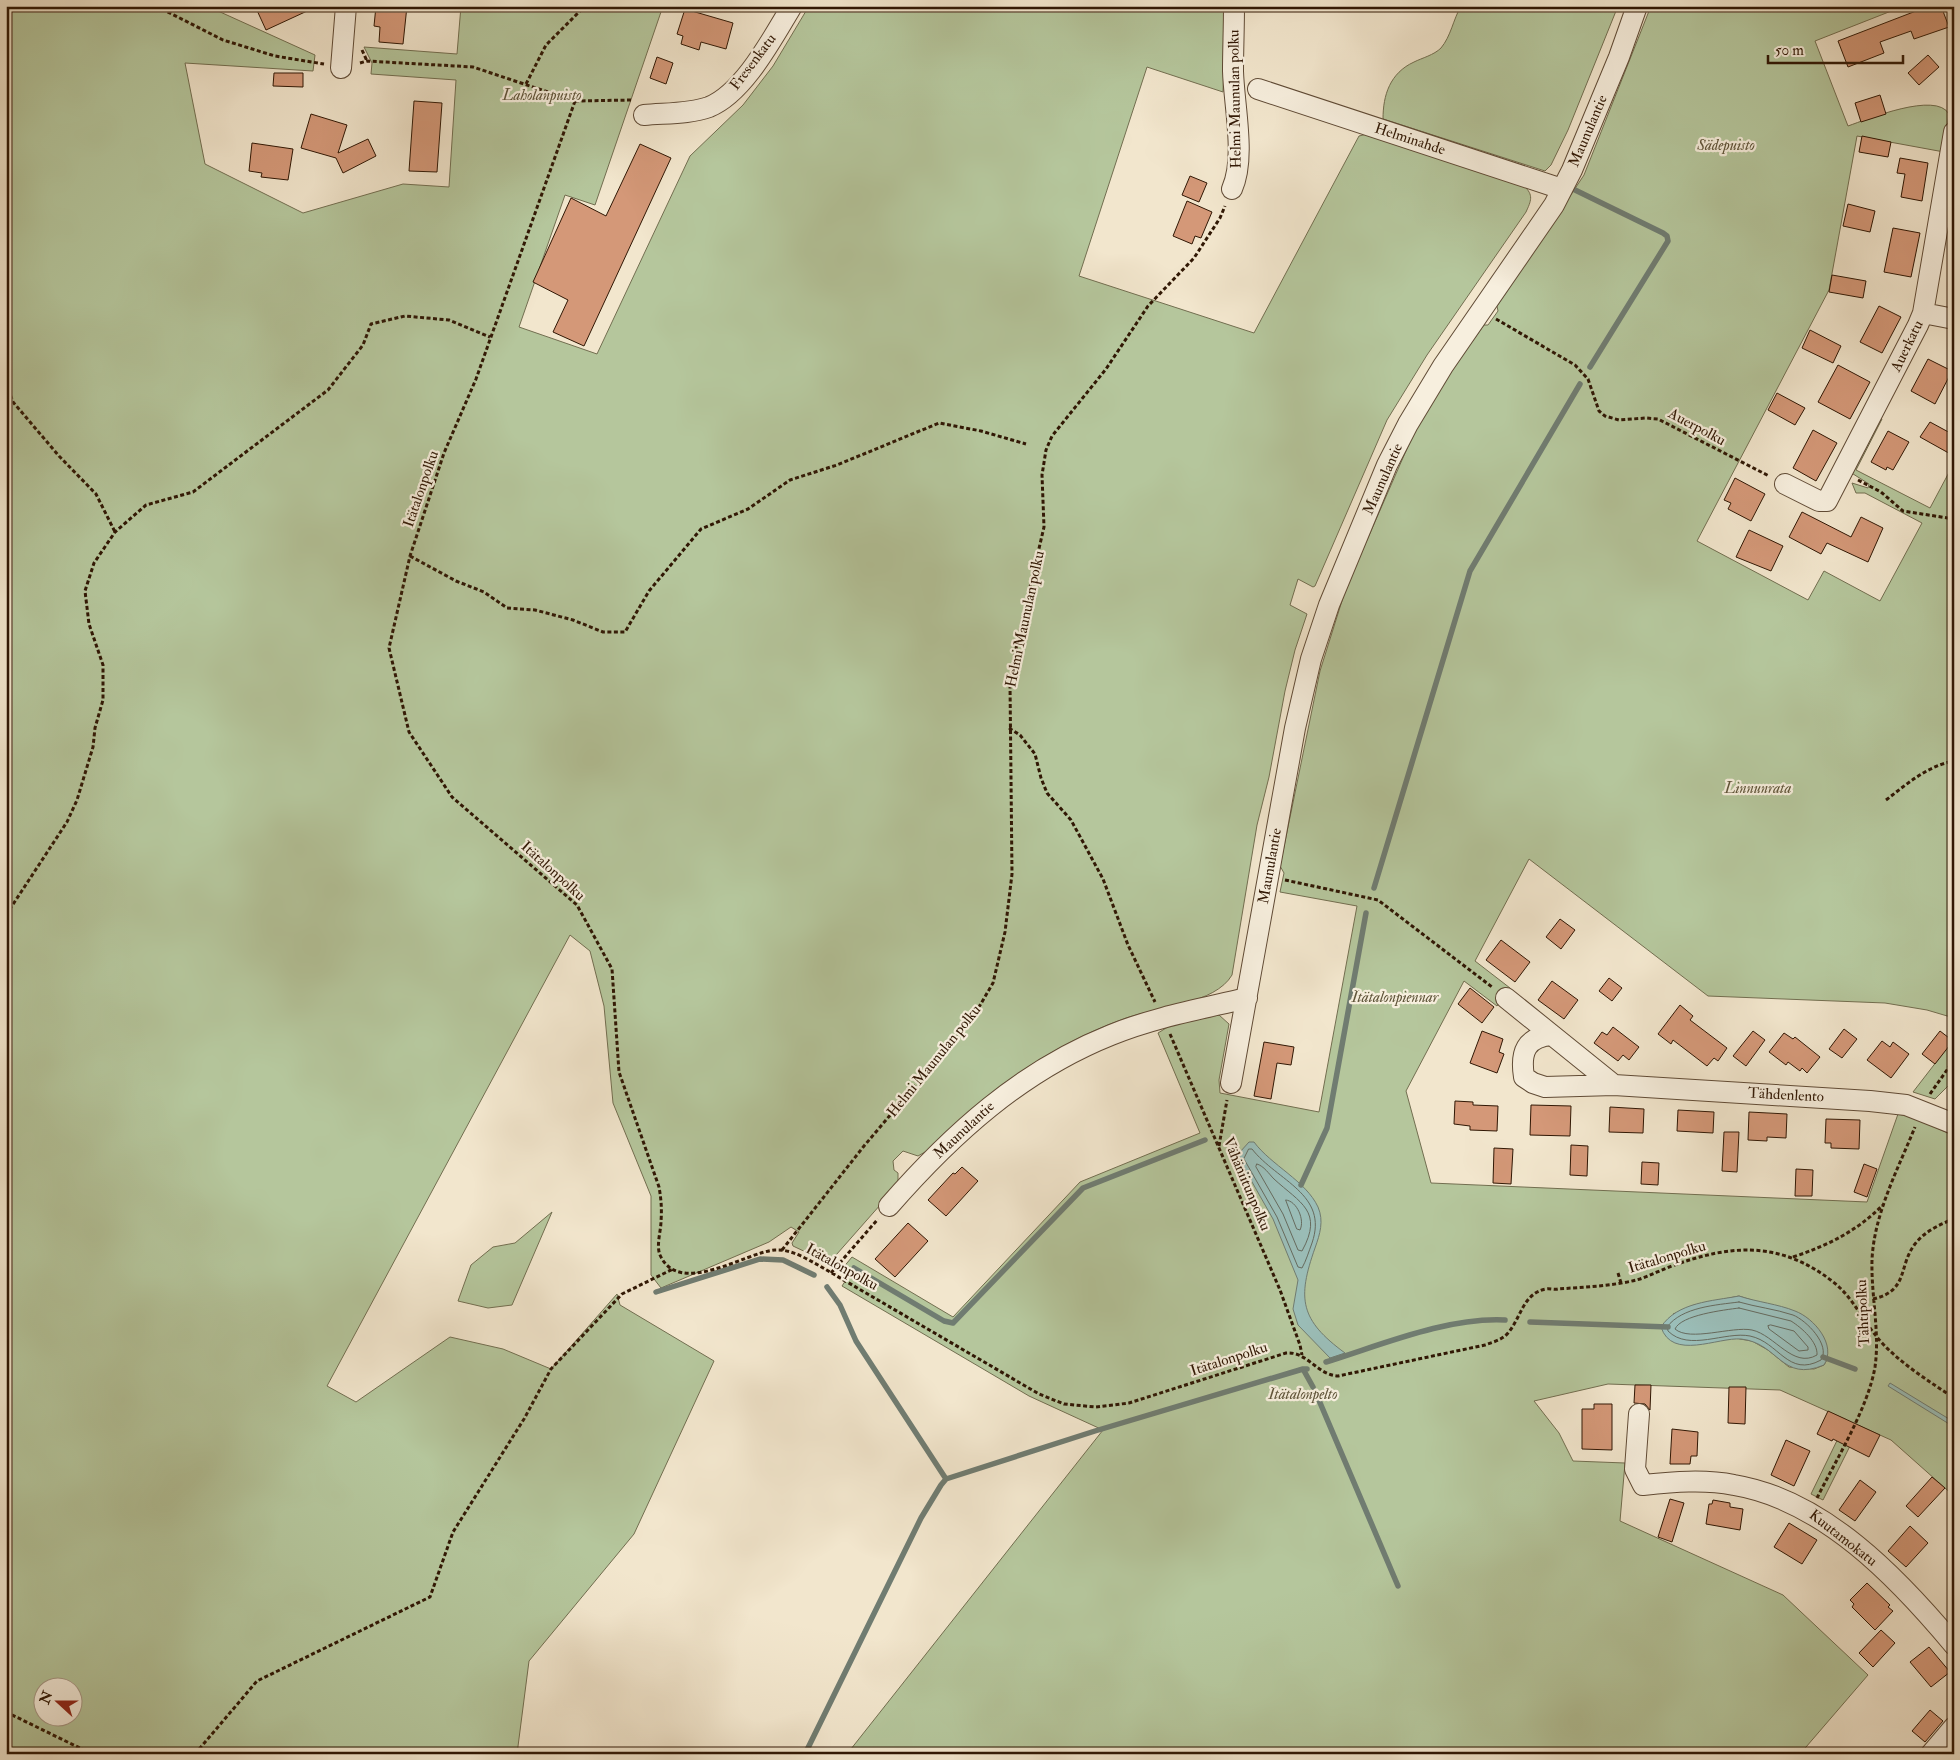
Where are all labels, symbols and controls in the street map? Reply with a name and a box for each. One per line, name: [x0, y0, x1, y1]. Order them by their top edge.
street label: Helmi Maunulan polku: [1224, 29, 1247, 169]
street label: Fresenkatu: [726, 30, 781, 94]
scale bar: [1768, 32, 1902, 64]
text: 50 m: [1775, 41, 1804, 60]
park label: Laholanpuisto: [501, 86, 582, 105]
street label: Maunulantie: [1564, 92, 1612, 170]
street label: Helminahde: [1372, 119, 1448, 159]
park label: Sädepuisto: [1696, 136, 1755, 155]
street label: Auerkatu: [1886, 317, 1928, 376]
street label: Auerpolku: [1664, 403, 1729, 451]
street label: Maunulantie: [1359, 440, 1407, 518]
street label: Itätalonpolku: [399, 448, 444, 530]
street label: Helmi Maunulan polku: [1001, 549, 1050, 689]
park label: Linnunrata: [1724, 779, 1791, 798]
street label: Maunulantie: [1254, 827, 1286, 905]
street label: Itätalonpolku: [516, 837, 589, 906]
park label: Itätalonpiennar: [1351, 988, 1440, 1007]
street label: Helmi Maunulan polku: [883, 1001, 986, 1122]
street label: Tähdenlento: [1747, 1084, 1825, 1106]
street label: Maunulantie: [930, 1097, 998, 1163]
street label: Vähäniitunpolku: [1218, 1134, 1275, 1234]
street label: Itätalonpolku: [1626, 1236, 1709, 1279]
street label: Itätalonpolku: [802, 1239, 882, 1296]
street label: Tähtipolku: [1852, 1279, 1875, 1347]
street label: Itätalonpolku: [1188, 1338, 1271, 1381]
park label: Itätalonpelto: [1267, 1385, 1338, 1404]
street label: Kuutamokatu: [1805, 1505, 1881, 1571]
north arrow: [32, 1678, 82, 1728]
text: N: [36, 1688, 57, 1707]

